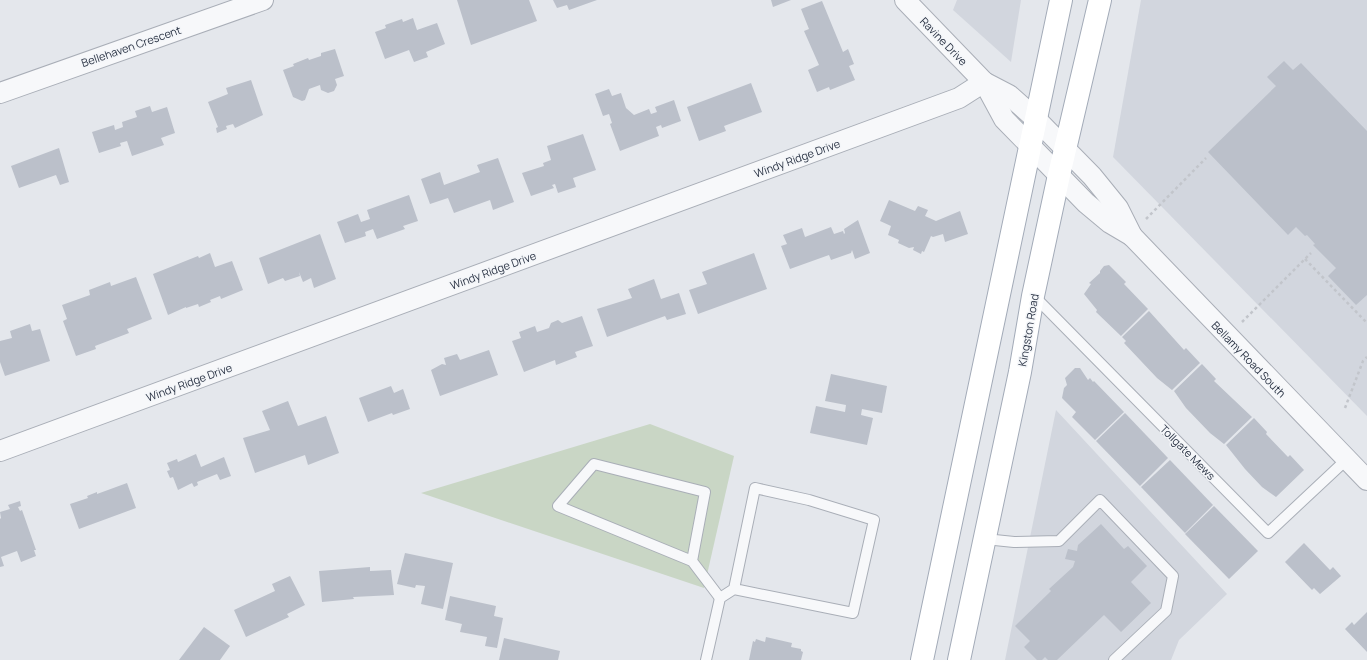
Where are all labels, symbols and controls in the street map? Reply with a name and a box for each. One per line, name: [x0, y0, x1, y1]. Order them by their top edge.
street label: Ravine Drive: [917, 14, 971, 69]
street label: Bellehaven Crescent: [79, 22, 183, 70]
street label: Windy Ridge Drive: [752, 135, 843, 181]
street label: Windy Ridge Drive: [448, 247, 539, 293]
street label: Kingston Road: [1014, 293, 1042, 367]
street label: Bellamy Road South: [1209, 318, 1289, 400]
street label: Windy Ridge Drive: [144, 359, 235, 405]
street label: Tollgate Mews: [1157, 421, 1219, 483]

